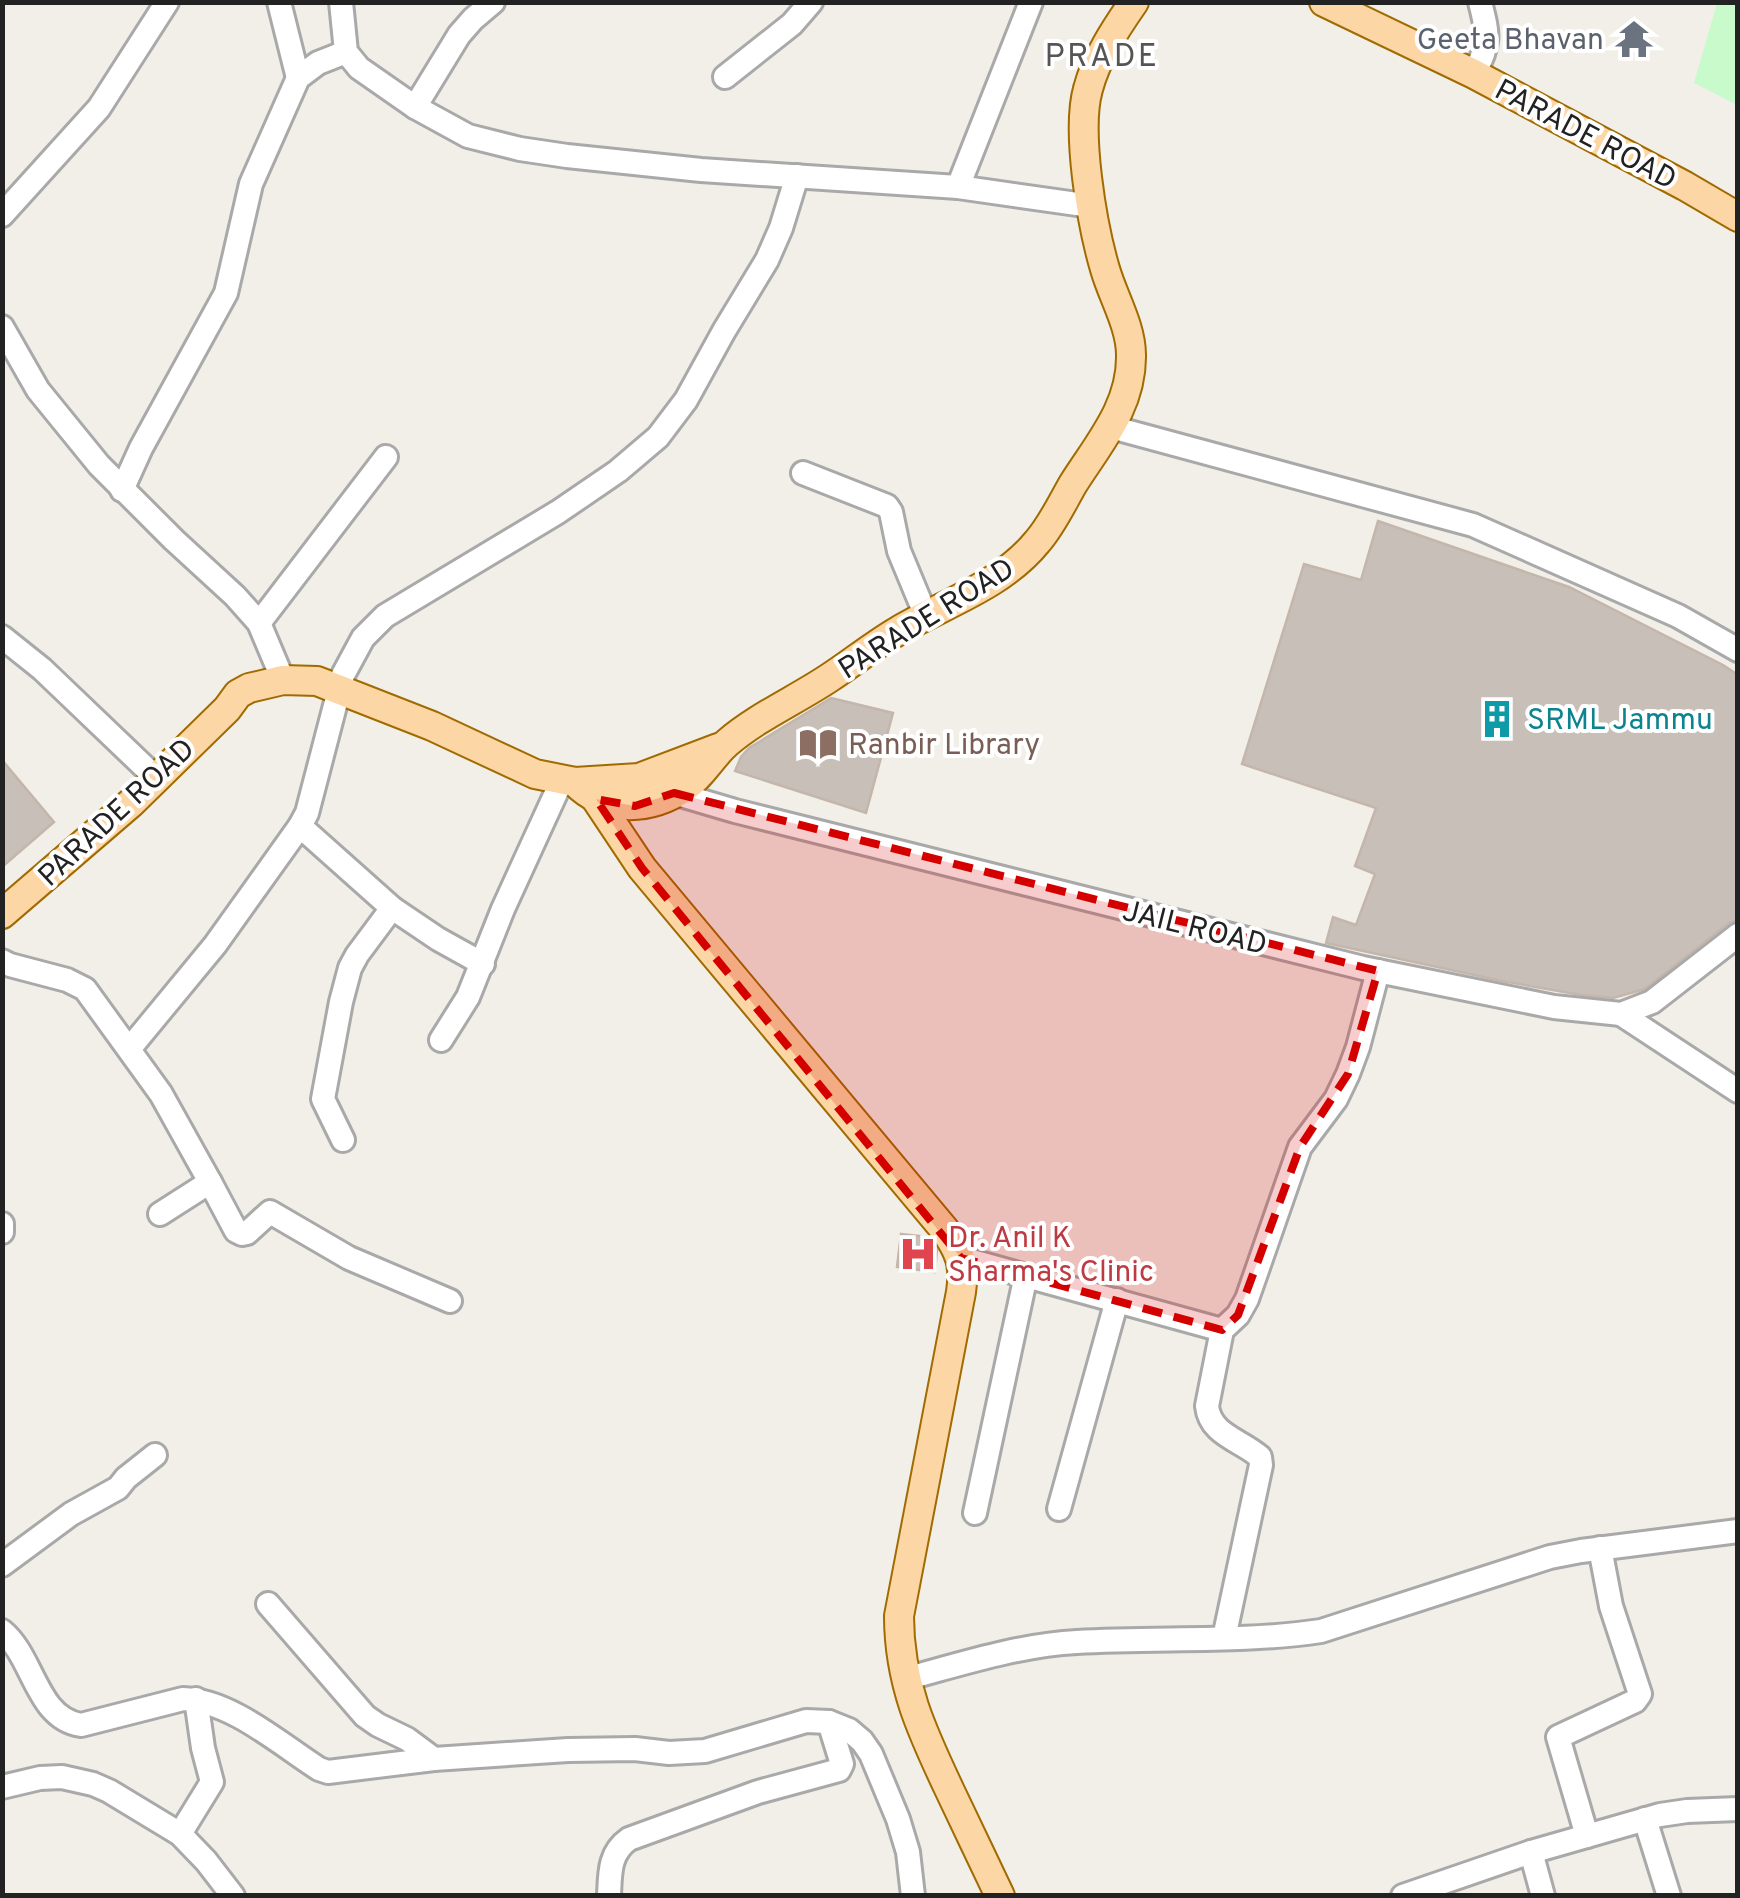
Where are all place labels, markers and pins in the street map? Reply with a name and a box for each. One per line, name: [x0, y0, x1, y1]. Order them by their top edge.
temple icon: Geeta Bhavan: [1613, 18, 1655, 60]
place label: Geeta Bhavan: [1417, 23, 1604, 60]
building icon: SRML Jammu: [1476, 698, 1518, 740]
place label: SRML Jammu: [1527, 703, 1713, 740]
library icon: Ranbir Library: [797, 723, 839, 765]
place label: Ranbir Library: [848, 728, 1040, 765]
place label: Dr. Anil K Sharma's Clinic: [948, 1221, 1154, 1292]
hospital icon: Dr. Anil K Sharma's Clinic: [897, 1233, 939, 1275]

